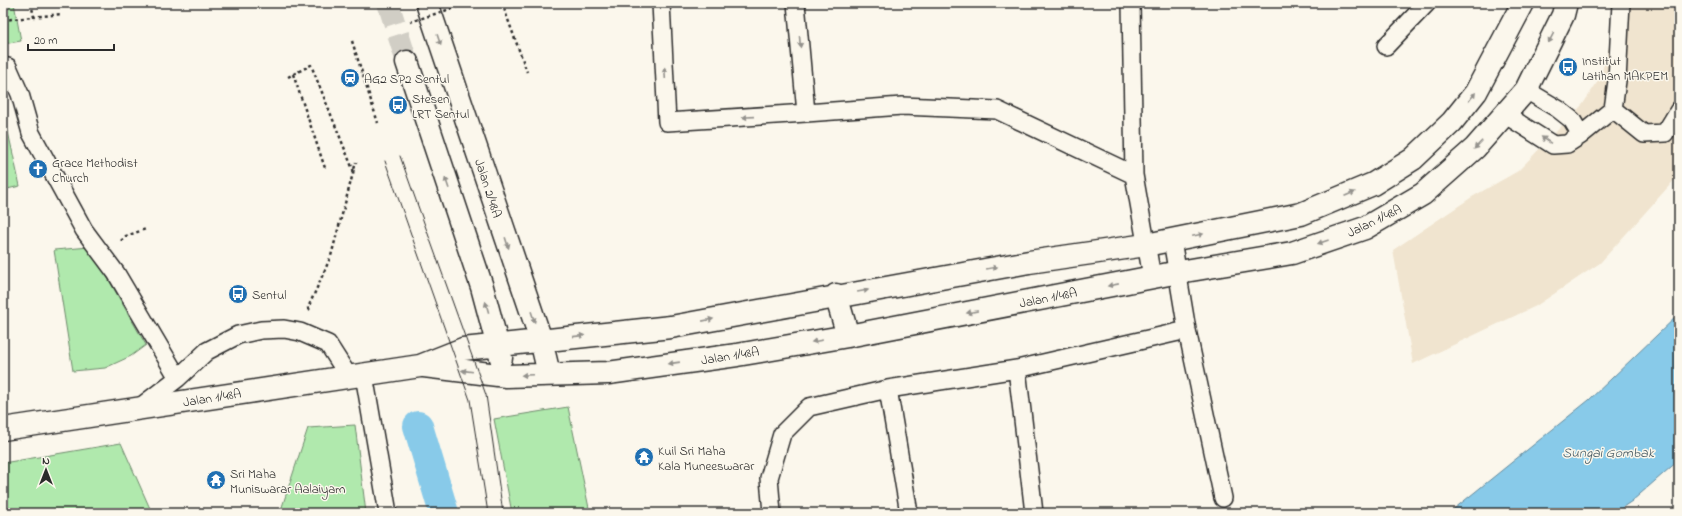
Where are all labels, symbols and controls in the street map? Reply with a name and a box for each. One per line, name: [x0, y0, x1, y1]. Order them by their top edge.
scale bar: [28, 26, 114, 52]
text: 20 m: [34, 32, 57, 50]
one-way arrow: [1547, 33, 1554, 44]
one-way arrow: [437, 34, 443, 46]
one-way arrow: [796, 36, 803, 48]
place label: Institut Latihan MAKPEM: [1582, 52, 1668, 86]
bus stop icon: Institut Latihan MAKPEM: [1557, 56, 1579, 78]
station icon: AG2 SP2 Sentul: [339, 67, 361, 89]
one-way arrow: [661, 67, 668, 79]
place label: AG2 SP2 Sentul: [364, 70, 449, 89]
place label: Stesen LRT Sentul: [412, 90, 469, 124]
one-way arrow: [1467, 92, 1476, 103]
bus stop icon: Stesen LRT Sentul: [387, 94, 409, 116]
one-way arrow: [742, 114, 754, 121]
one-way arrow: [1541, 136, 1551, 144]
one-way arrow: [1473, 140, 1483, 150]
place label: Grace Methodist Church: [52, 154, 138, 188]
street label: Jalan 2/48A: [469, 157, 506, 220]
church icon: Grace Methodist Church: [27, 158, 49, 180]
one-way arrow: [444, 177, 450, 189]
one-way arrow: [1344, 191, 1355, 197]
street label: Jalan 1/48A: [1344, 200, 1405, 243]
one-way arrow: [1192, 231, 1204, 237]
one-way arrow: [505, 237, 511, 249]
one-way arrow: [1316, 240, 1328, 246]
one-way arrow: [985, 265, 998, 271]
one-way arrow: [1107, 282, 1119, 288]
bus stop icon: Sentul: [227, 283, 249, 305]
street label: Jalan 1/48A: [1018, 284, 1079, 313]
place label: Sentul: [252, 286, 287, 305]
one-way arrow: [857, 287, 870, 293]
one-way arrow: [484, 300, 490, 313]
one-way arrow: [966, 309, 978, 315]
one-way arrow: [530, 312, 536, 324]
one-way arrow: [702, 316, 714, 322]
one-way arrow: [573, 333, 585, 340]
one-way arrow: [810, 338, 823, 344]
street label: Jalan 1/48A: [700, 343, 761, 370]
one-way arrow: [668, 360, 680, 367]
one-way arrow: [461, 368, 474, 374]
one-way arrow: [521, 371, 533, 378]
street label: Jalan 1/48A: [182, 385, 243, 412]
place label: Kuil Sri Maha Kala Muneeswarar: [658, 442, 755, 476]
water label: Sungai Gombak: [1562, 443, 1655, 464]
temple icon: Kuil Sri Maha Kala Muneeswarar: [633, 446, 655, 468]
north arrow: [26, 450, 66, 490]
text: N: [42, 453, 50, 469]
place label: Sri Maha Muniswarar Aalaiyam: [230, 465, 345, 500]
temple icon: Sri Maha Muniswarar Aalaiyam: [205, 469, 227, 491]

